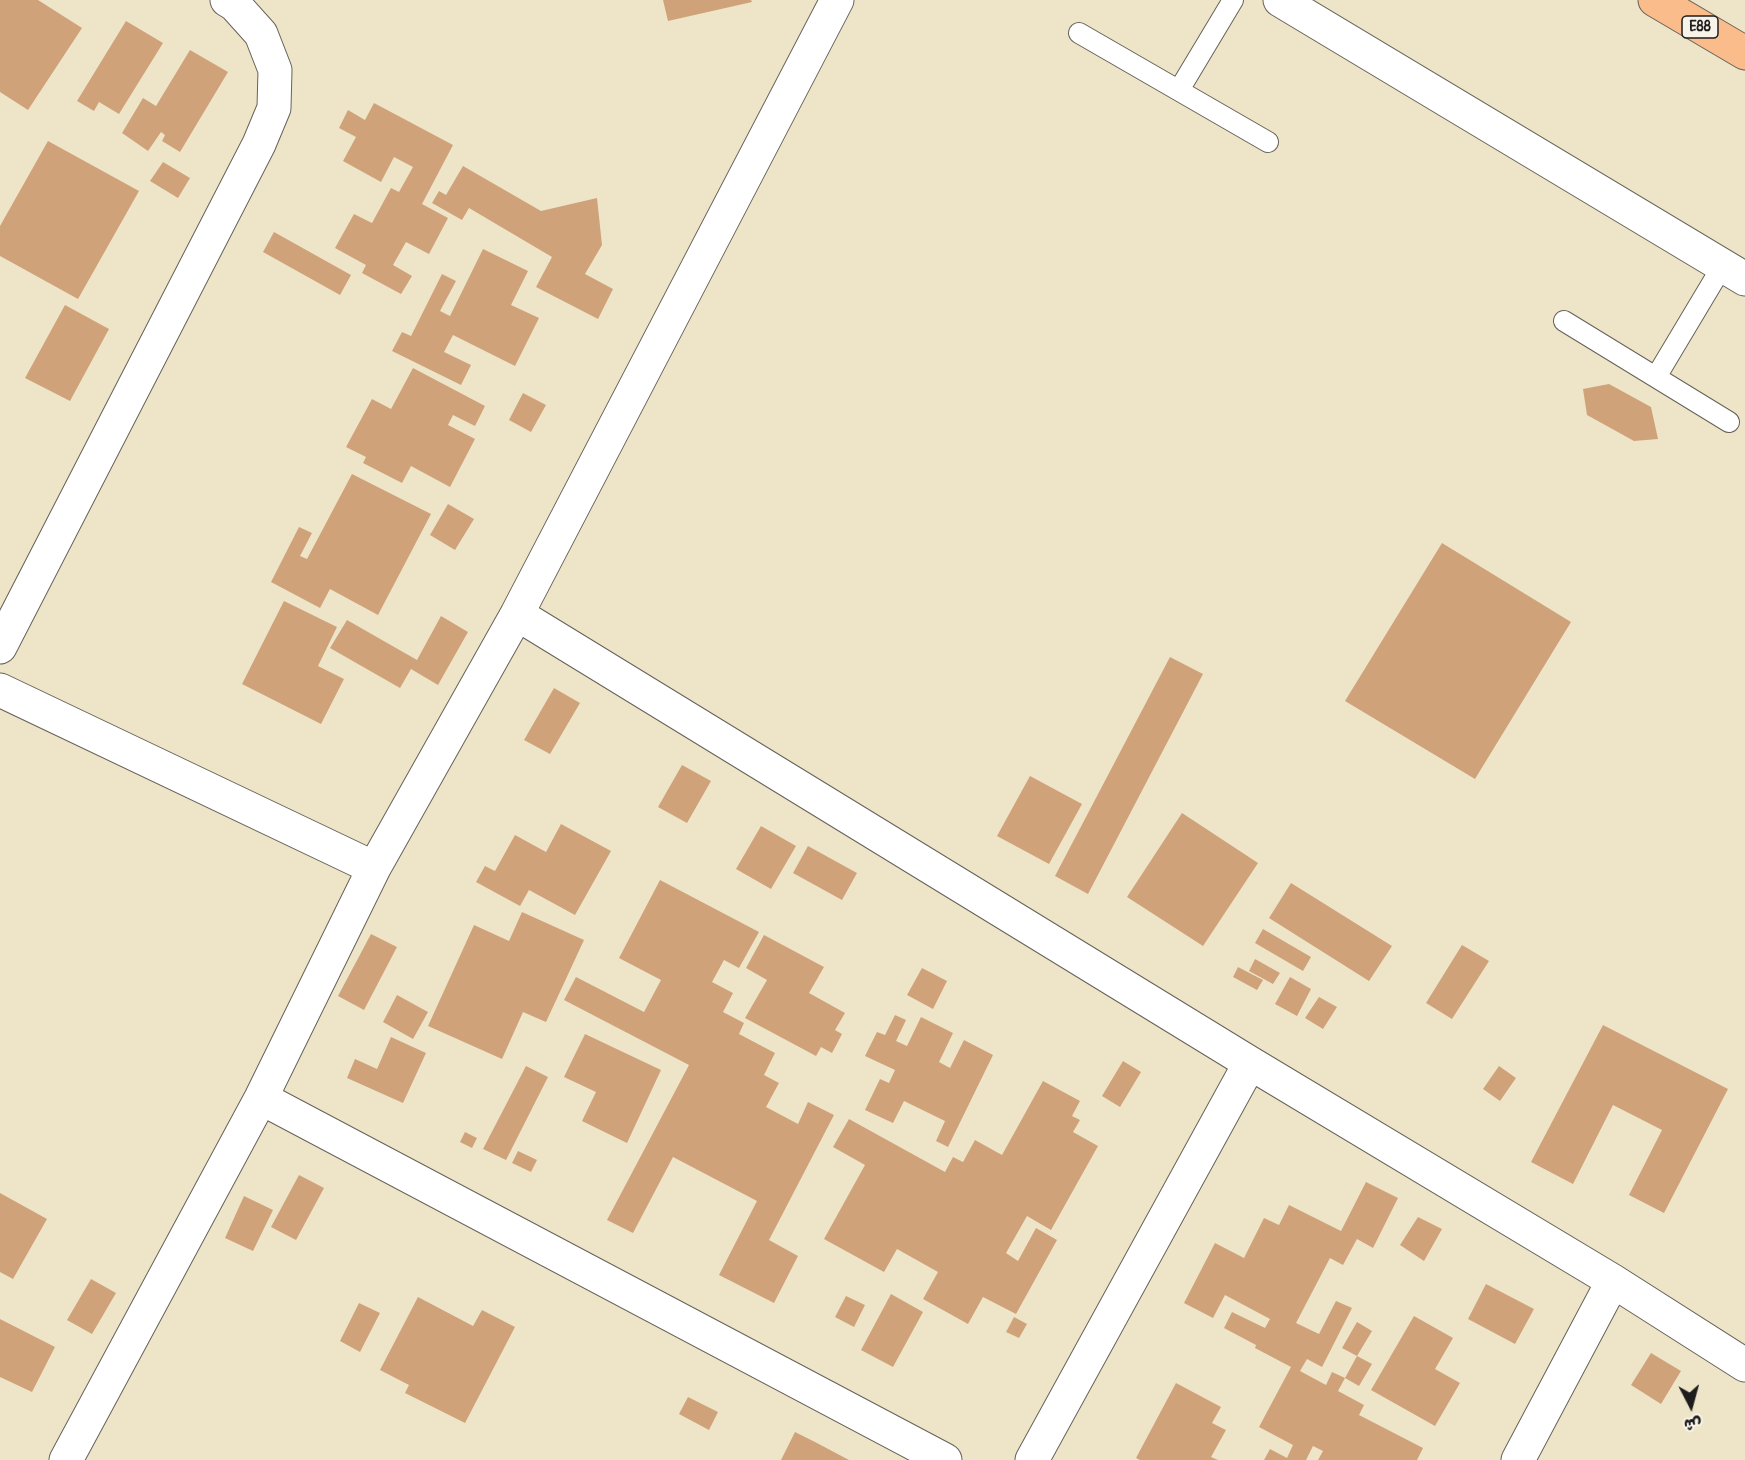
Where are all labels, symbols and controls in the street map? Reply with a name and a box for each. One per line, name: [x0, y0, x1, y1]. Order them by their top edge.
road number: E88: [1682, 16, 1718, 38]
north arrow: [1661, 1376, 1721, 1436]
text: ش: [1683, 1413, 1703, 1435]

